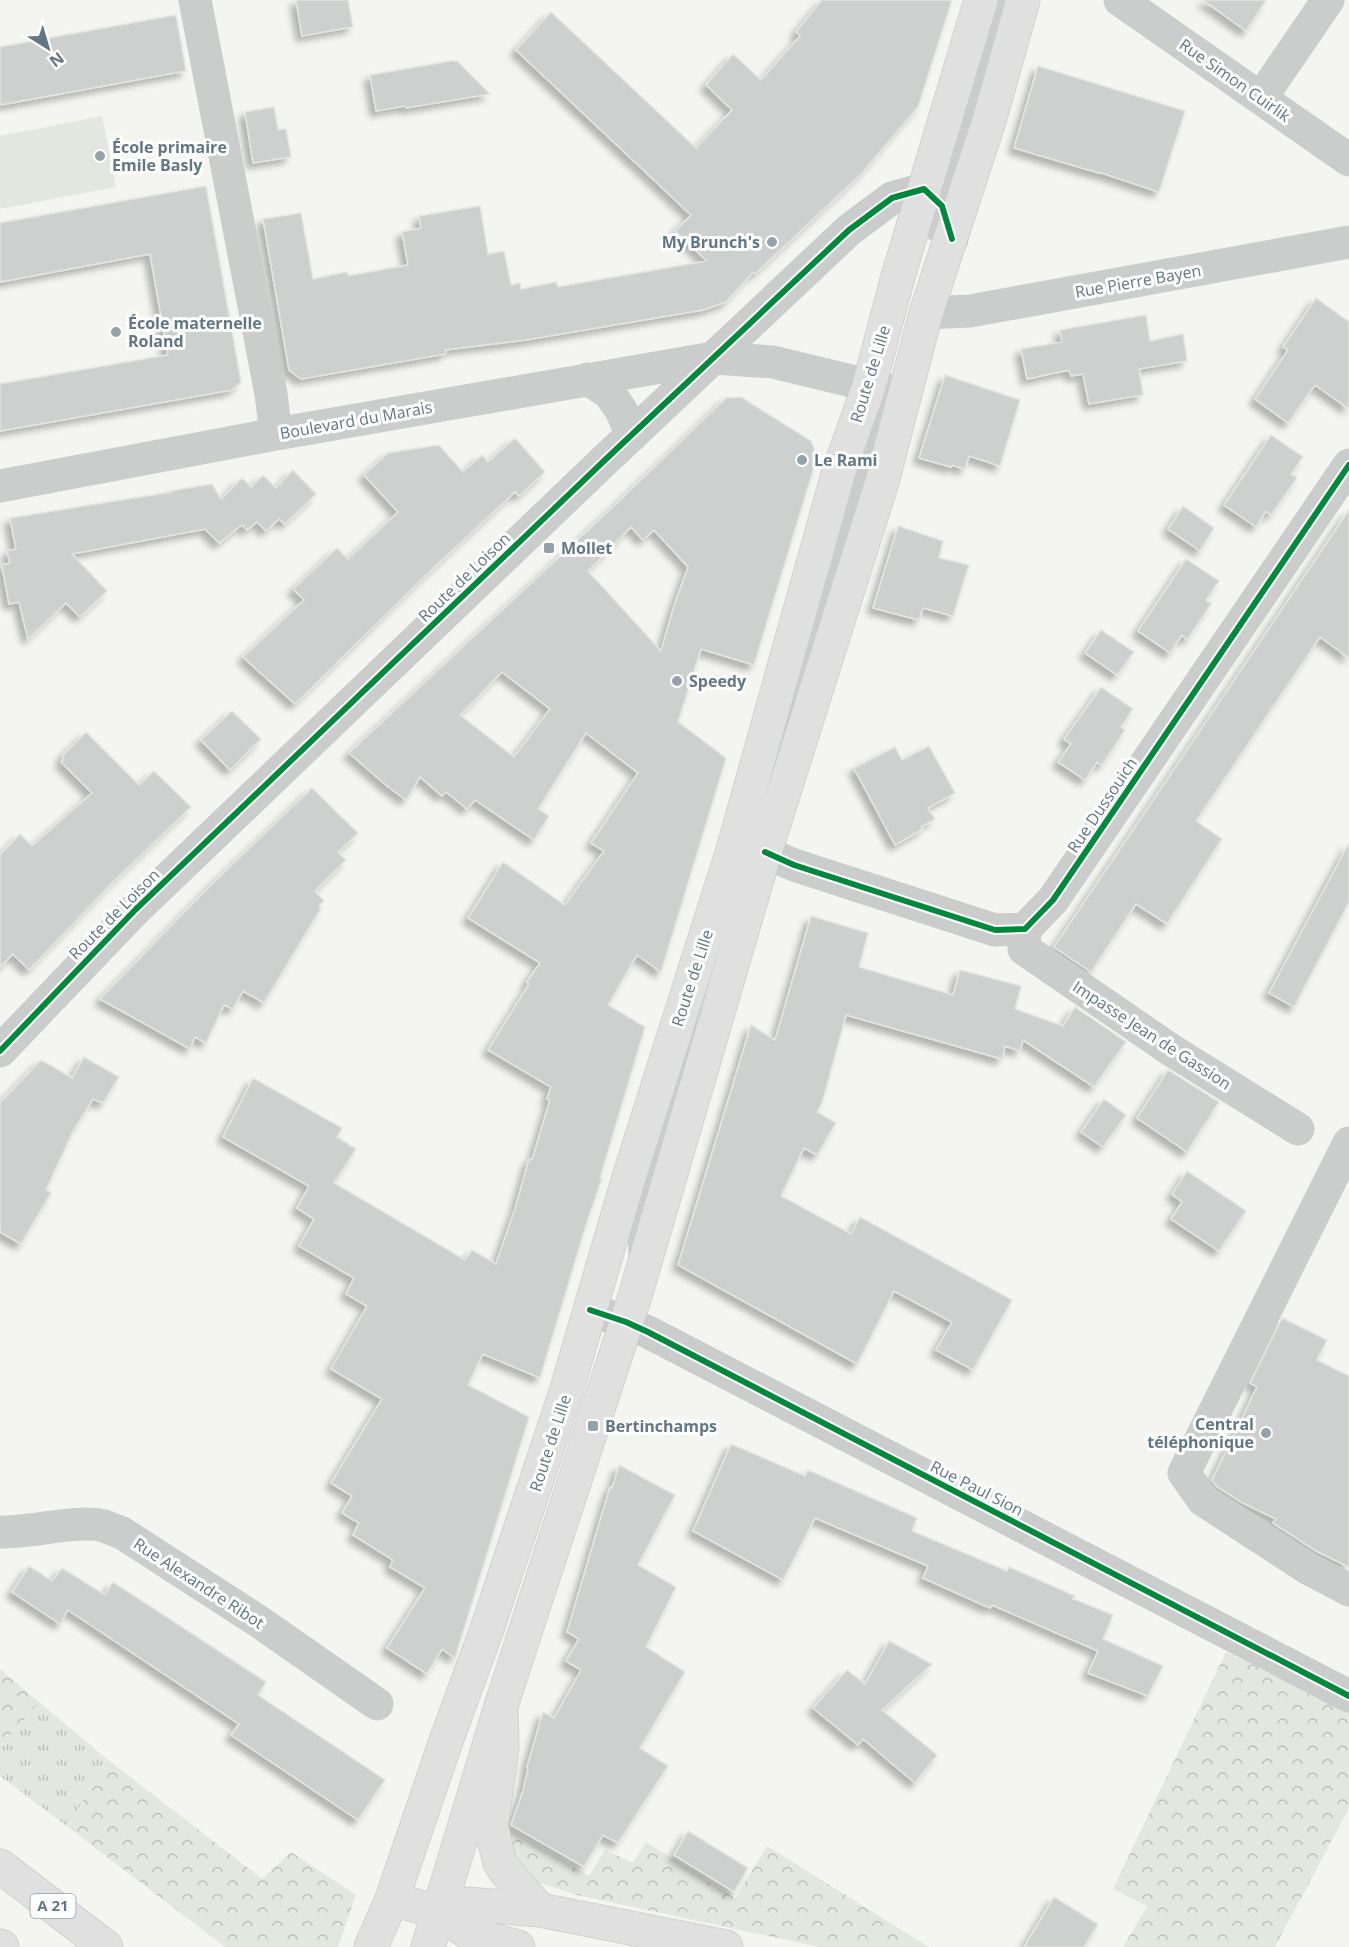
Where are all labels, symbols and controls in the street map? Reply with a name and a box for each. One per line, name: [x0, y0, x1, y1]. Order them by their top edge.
north arrow: [18, 18, 78, 78]
street label: Rue Simon Cuirlik: [1175, 33, 1295, 127]
text: N: [45, 47, 69, 73]
place label: École primaire Emile Basly: [112, 136, 227, 176]
marker: École primaire Emile Basly: [93, 149, 107, 163]
place label: My Brunch's: [662, 231, 760, 253]
marker: My Brunch's: [765, 235, 779, 249]
street label: Rue Pierre Bayen: [1073, 259, 1203, 303]
place label: École maternelle Roland: [128, 312, 262, 352]
street label: Route de Lille: [845, 323, 895, 425]
marker: École maternelle Roland: [109, 325, 123, 339]
street label: Boulevard du Marais: [278, 396, 434, 444]
place label: Le Rami: [814, 449, 877, 471]
marker: Le Rami: [795, 453, 809, 467]
street label: Route de Loison: [413, 527, 515, 627]
place label: Mollet: [561, 537, 612, 559]
marker: Mollet: [542, 541, 556, 555]
place label: Speedy: [689, 670, 747, 692]
marker: Speedy: [670, 674, 684, 688]
street label: Rue Dussouich: [1062, 753, 1142, 857]
street label: Route de Loison: [64, 864, 164, 964]
street label: Route de Lille: [666, 927, 718, 1029]
street label: Impasse Jean de Gassion: [1069, 975, 1235, 1095]
street label: Route de Lille: [524, 1392, 576, 1494]
place label: Central téléphonique: [1147, 1413, 1254, 1453]
place label: Bertinchamps: [605, 1415, 717, 1437]
marker: Bertinchamps: [586, 1419, 600, 1433]
marker: Central téléphonique: [1259, 1426, 1273, 1440]
street label: Rue Paul Sion: [927, 1455, 1027, 1521]
street label: Rue Alexandre Ribot: [129, 1533, 269, 1634]
road number: A 21: [31, 1894, 76, 1918]

